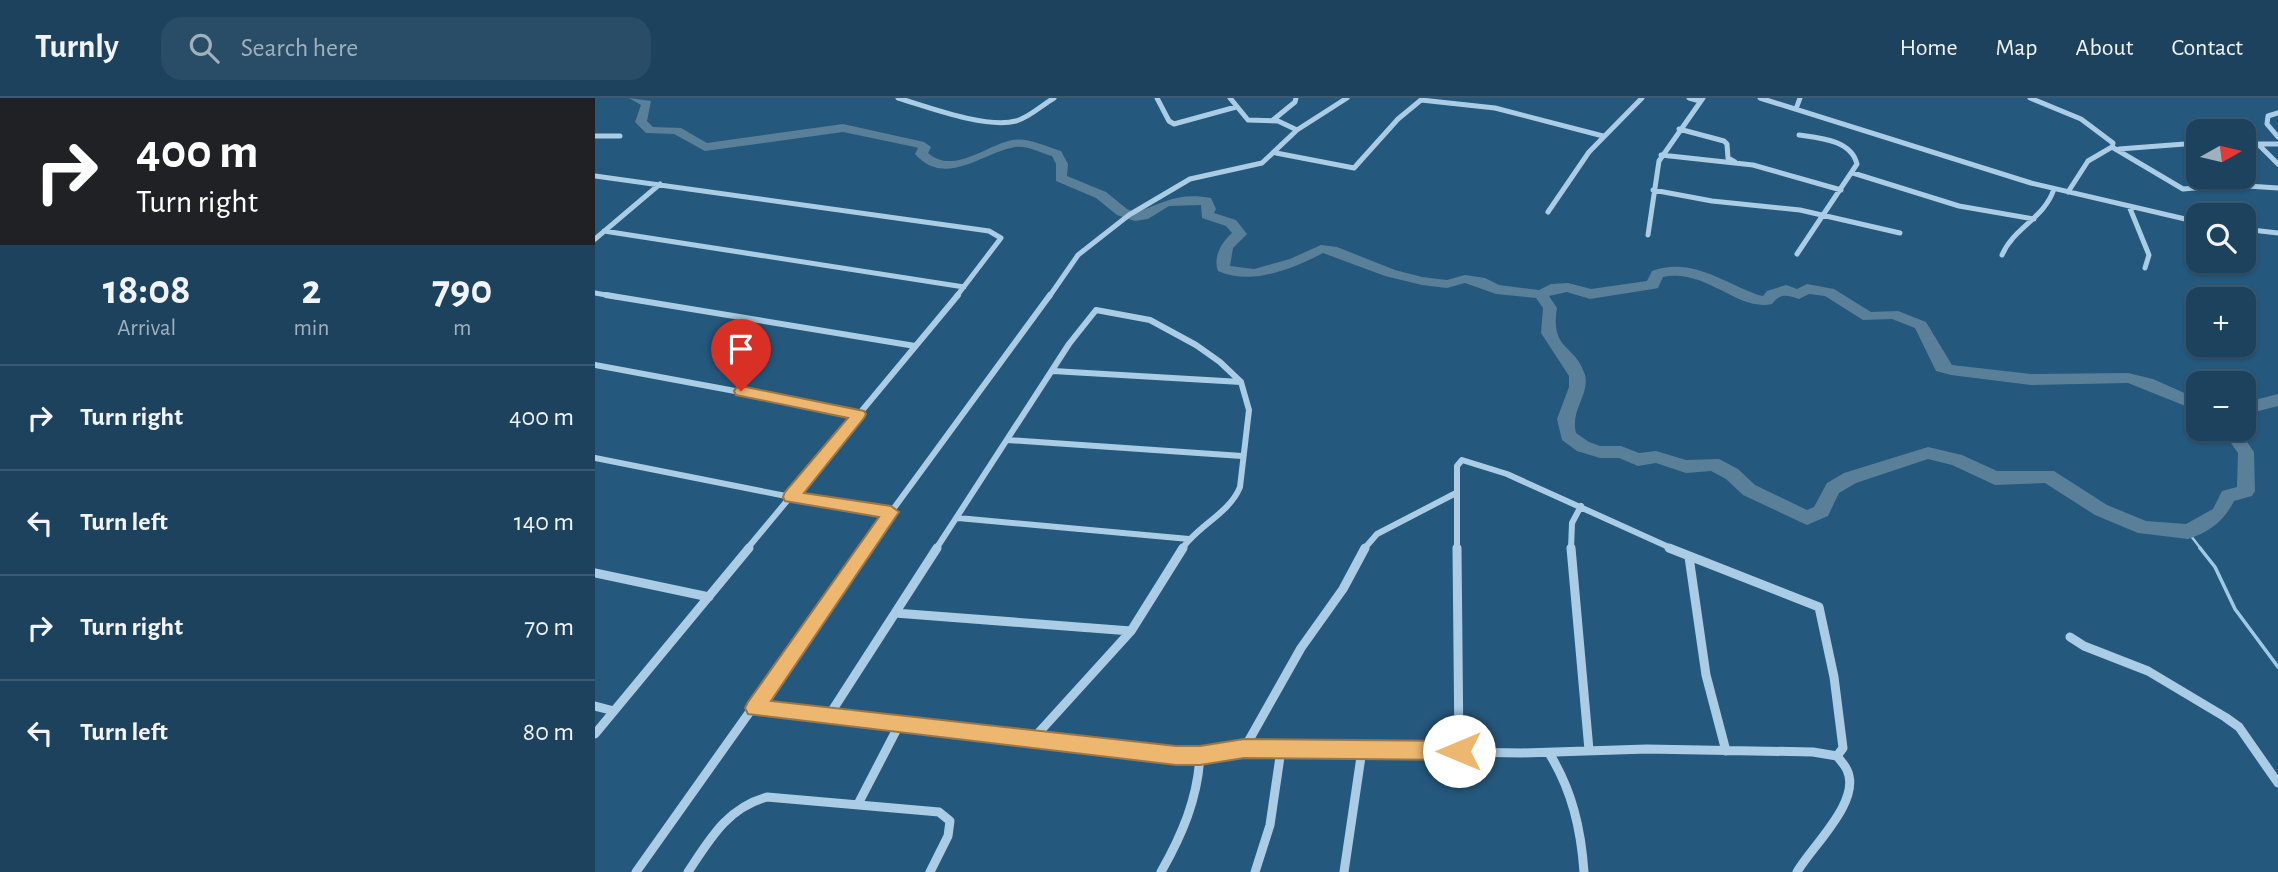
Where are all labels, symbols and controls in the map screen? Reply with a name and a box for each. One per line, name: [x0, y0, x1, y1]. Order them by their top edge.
search box: [161, 17, 651, 80]
icon: search: [185, 29, 223, 67]
text: Turnly: [35, 31, 119, 64]
text: Search here: [241, 35, 358, 61]
text: Home: [1900, 36, 1958, 60]
text: Map: [1996, 36, 2038, 60]
text: About: [2076, 36, 2133, 60]
text: Contact: [2171, 36, 2243, 60]
north arrow: [2186, 119, 2256, 189]
map controls: [2186, 119, 2256, 441]
icon: right: [21, 126, 112, 217]
text: 400 m: [136, 128, 259, 177]
text: Turn right: [136, 186, 258, 218]
button: search: [2186, 203, 2256, 273]
text: 18:08: [103, 269, 191, 311]
text: 2: [301, 269, 321, 311]
text: 790: [432, 269, 492, 311]
button: +: [2186, 287, 2256, 357]
text: Arrival: [117, 317, 176, 340]
text: min: [293, 317, 329, 340]
text: m: [453, 317, 471, 340]
pin: [711, 319, 771, 391]
icon: arrive: [722, 330, 760, 368]
button: −: [2186, 371, 2256, 441]
icon: right: [21, 399, 59, 437]
text: Turn right: [80, 404, 183, 430]
text: 400 m: [509, 404, 574, 430]
icon: left: [21, 504, 59, 542]
text: Turn left: [80, 509, 168, 535]
text: 140 m: [514, 509, 574, 535]
icon: right: [21, 609, 59, 647]
text: Turn right: [80, 614, 183, 640]
text: 70 m: [524, 614, 574, 640]
icon: left: [21, 714, 59, 752]
position arrow: [1422, 714, 1496, 788]
text: Turn left: [80, 719, 168, 745]
text: 80 m: [523, 719, 574, 745]

